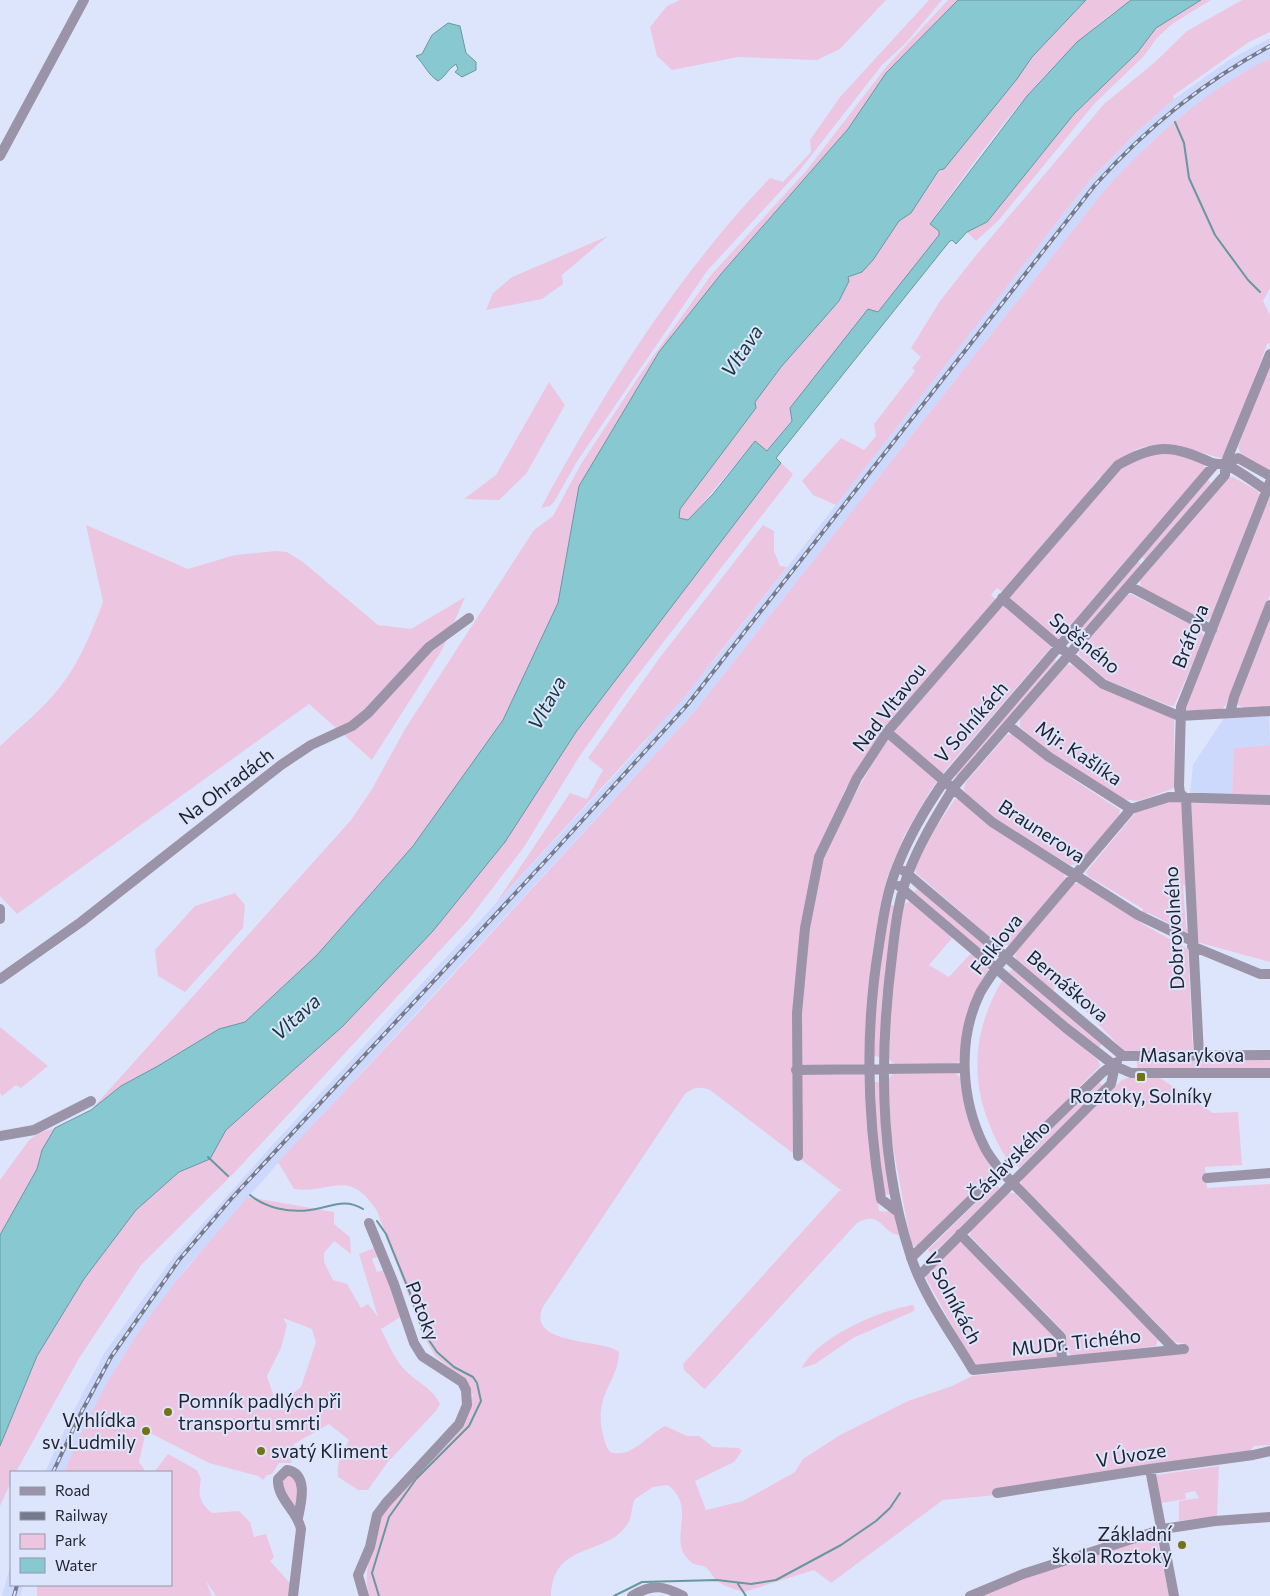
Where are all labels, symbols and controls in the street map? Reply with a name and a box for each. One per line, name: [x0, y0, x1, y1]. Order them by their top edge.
water label: Vltava: [715, 320, 767, 381]
street label: Bráfova: [1166, 600, 1213, 671]
street label: Spěšného: [1045, 607, 1125, 678]
street label: Nad Vltavou: [847, 658, 930, 755]
water label: Vltava: [522, 672, 571, 734]
street label: V Solníkách: [929, 676, 1012, 767]
street label: Mjr. Kašlíka: [1032, 715, 1127, 790]
street label: Na Ohradách: [174, 742, 278, 829]
street label: Braunerova: [995, 794, 1090, 867]
street label: Dobrovolného: [1159, 866, 1188, 990]
street label: Felklova: [965, 909, 1027, 979]
street label: Bernáškova: [1023, 945, 1114, 1026]
water label: Vltava: [266, 988, 325, 1044]
street label: Masarykova: [1140, 1043, 1244, 1066]
marker: Roztoky, Solníky: [1135, 1071, 1147, 1083]
place label: Roztoky, Solníky: [1070, 1084, 1212, 1107]
street label: Čáslavského: [962, 1114, 1054, 1206]
street label: V Solníkách: [920, 1248, 987, 1347]
street label: Potoky: [402, 1278, 445, 1344]
street label: MUDr. Tichého: [1010, 1323, 1142, 1360]
place label: Pomník padlých při transportu smrti: [178, 1389, 341, 1434]
marker: Pomník padlých při transportu smrti: [162, 1406, 174, 1418]
place label: Vyhlídka sv. Ludmily: [42, 1408, 136, 1453]
marker: Vyhlídka sv. Ludmily: [140, 1425, 152, 1437]
street label: V Úvoze: [1094, 1437, 1168, 1471]
place label: svatý Kliment: [271, 1439, 388, 1462]
marker: svatý Kliment: [255, 1445, 267, 1457]
legend: [10, 1471, 172, 1586]
text: Road: [55, 1481, 90, 1499]
text: Railway: [55, 1506, 108, 1524]
place label: Základní škola Roztoky: [1052, 1522, 1173, 1567]
text: Park: [55, 1531, 86, 1549]
marker: Základní škola Roztoky: [1176, 1539, 1188, 1551]
text: Water: [55, 1556, 97, 1574]

